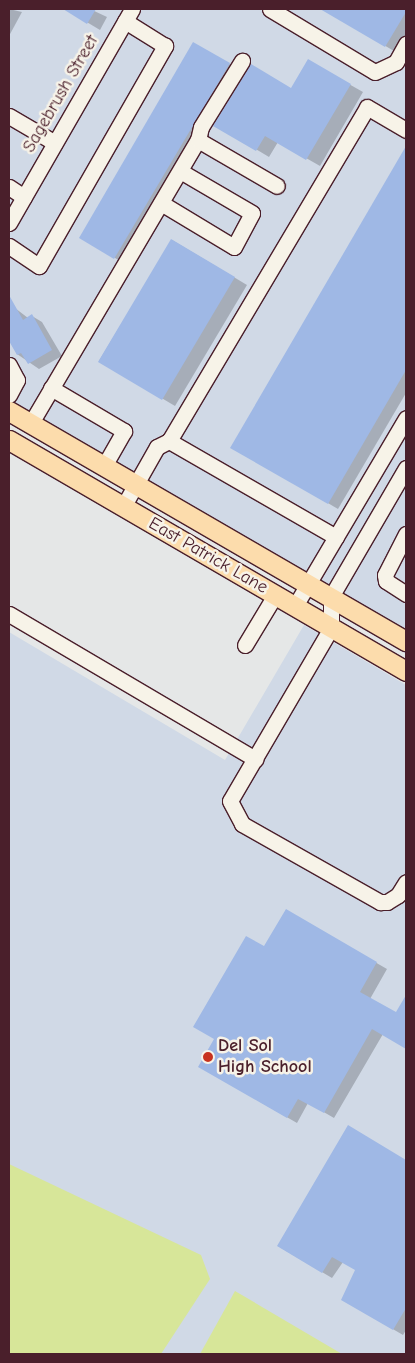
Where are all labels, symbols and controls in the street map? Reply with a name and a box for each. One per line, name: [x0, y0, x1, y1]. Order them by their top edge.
street label: Sagebrush Street: [19, 31, 103, 157]
street label: East Patrick Lane: [145, 513, 271, 599]
place label: Del Sol High School: [218, 1036, 312, 1078]
marker: Del Sol High School: [202, 1051, 214, 1063]

